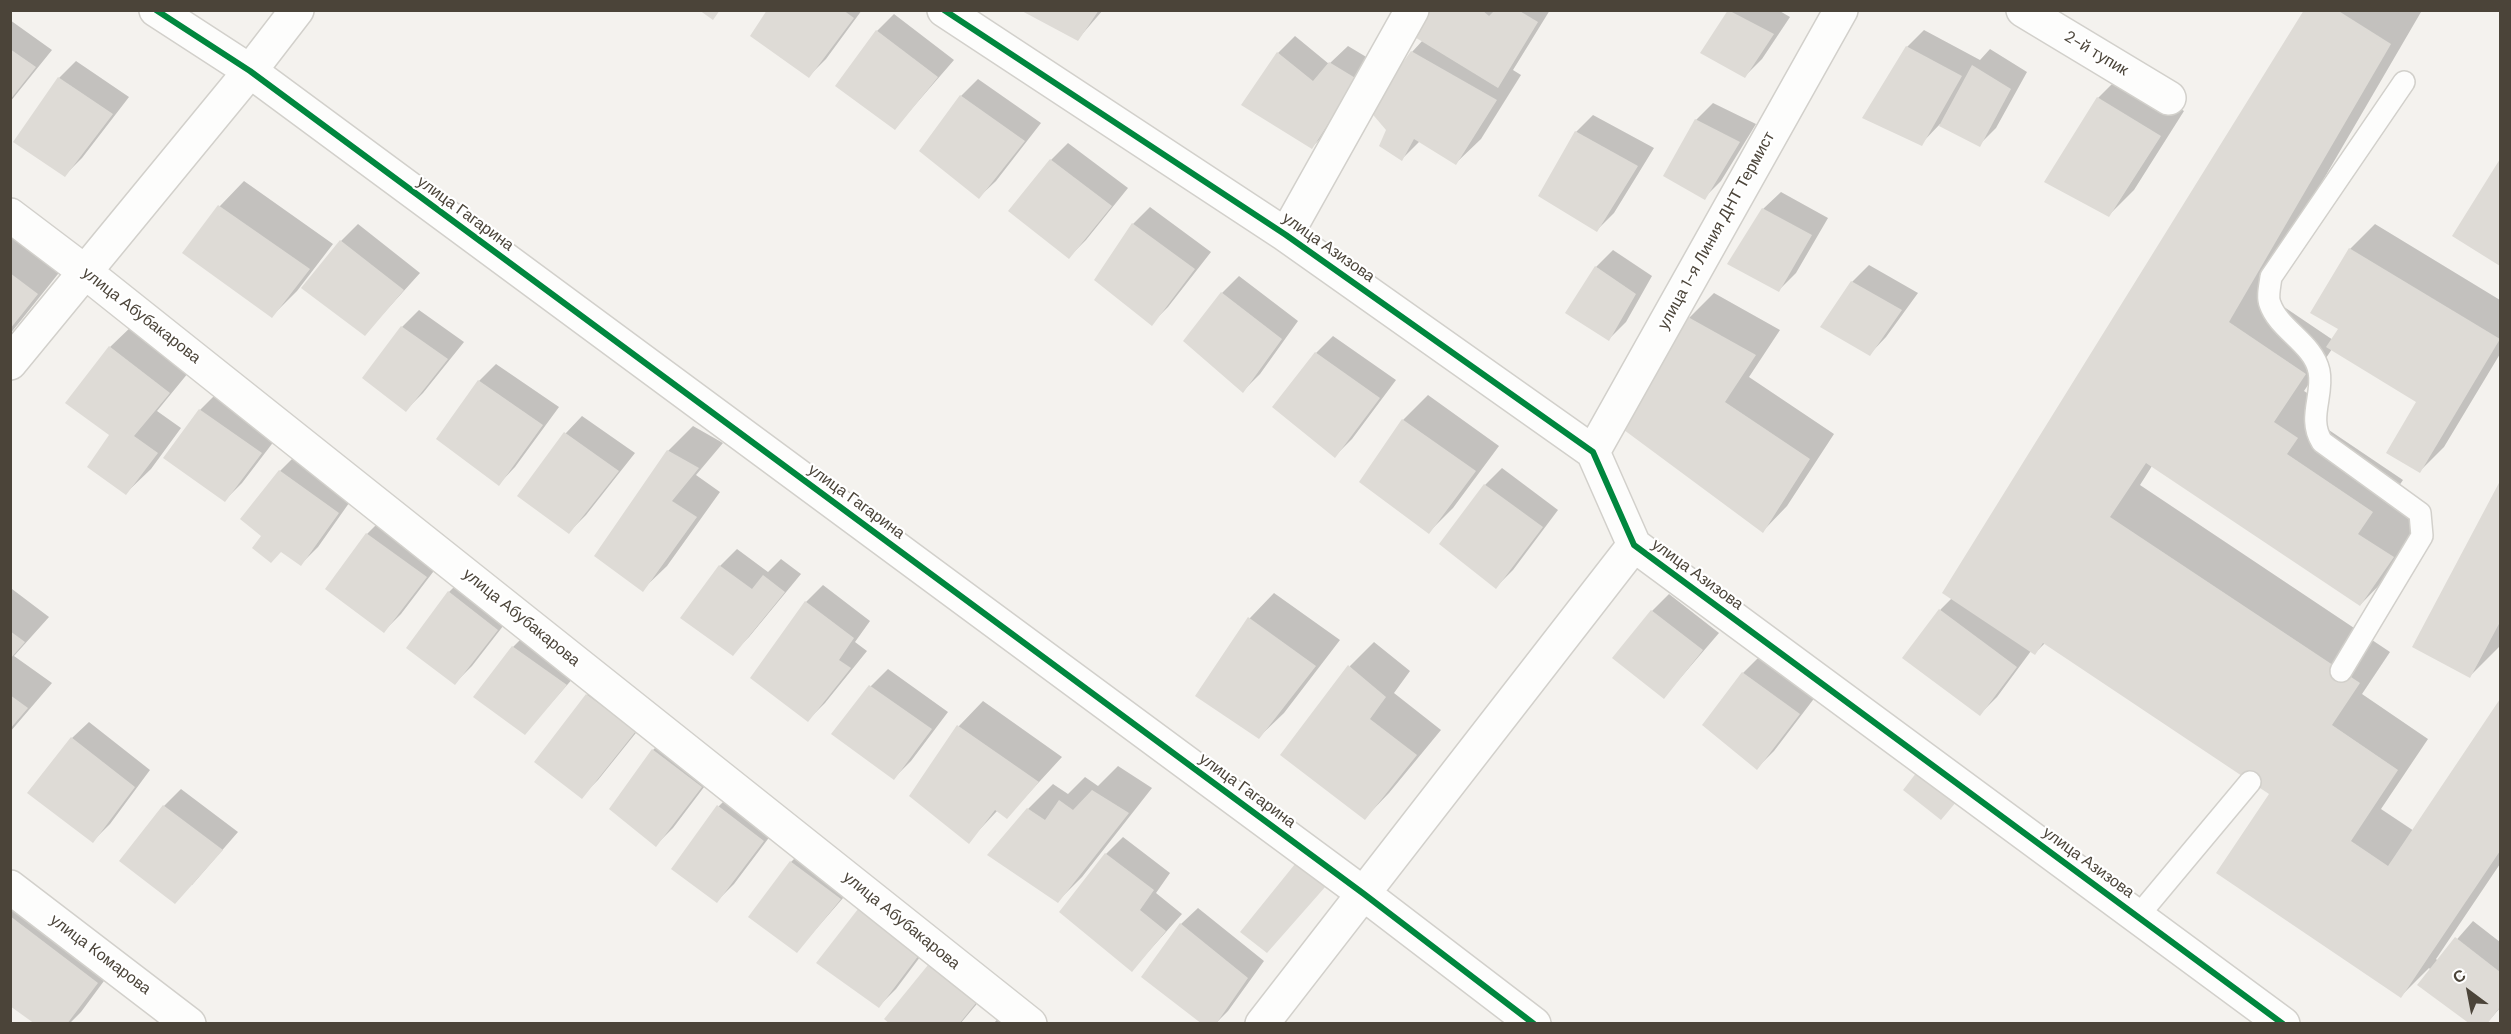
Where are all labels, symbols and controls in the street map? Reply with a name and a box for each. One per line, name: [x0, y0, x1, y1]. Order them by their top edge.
street label: 2-й тупик: [2061, 27, 2131, 81]
street label: улица 1-я Линия ДНТ Термист: [1654, 129, 1780, 333]
street label: улица Гагарина: [413, 172, 517, 256]
street label: улица Азизова: [1278, 209, 1378, 287]
street label: улица Абубакарова: [78, 264, 204, 368]
street label: улица Гагарина: [804, 460, 908, 544]
street label: улица Азизова: [1647, 535, 1747, 615]
street label: улица Абубакарова: [459, 565, 583, 671]
street label: улица Гагарина: [1195, 749, 1299, 833]
street label: улица Азизова: [2038, 823, 2138, 903]
street label: улица Абубакарова: [839, 868, 963, 974]
street label: улица Комарова: [46, 911, 154, 999]
north arrow: [2439, 962, 2499, 1022]
text: С: [2449, 964, 2470, 988]

